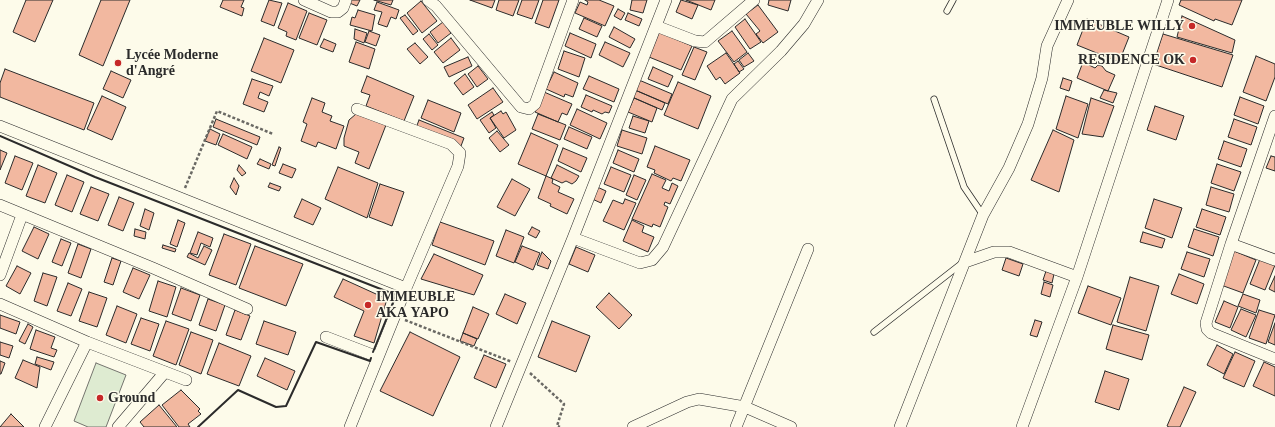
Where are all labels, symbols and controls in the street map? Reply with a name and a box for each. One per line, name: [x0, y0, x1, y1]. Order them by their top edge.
place label: IMMEUBLE WILLY: [1054, 18, 1184, 34]
marker: IMMEUBLE WILLY: [1187, 21, 1197, 31]
place label: Lycée Moderne d'Angré: [126, 47, 218, 80]
place label: RESIDENCE OK: [1078, 52, 1185, 68]
marker: RESIDENCE OK: [1188, 55, 1198, 65]
marker: Lycée Moderne d'Angré: [113, 58, 123, 68]
place label: IMMEUBLE AKA YAPO: [376, 289, 455, 322]
marker: IMMEUBLE AKA YAPO: [363, 300, 373, 310]
place label: Ground: [108, 390, 155, 406]
marker: Ground: [95, 393, 105, 403]

